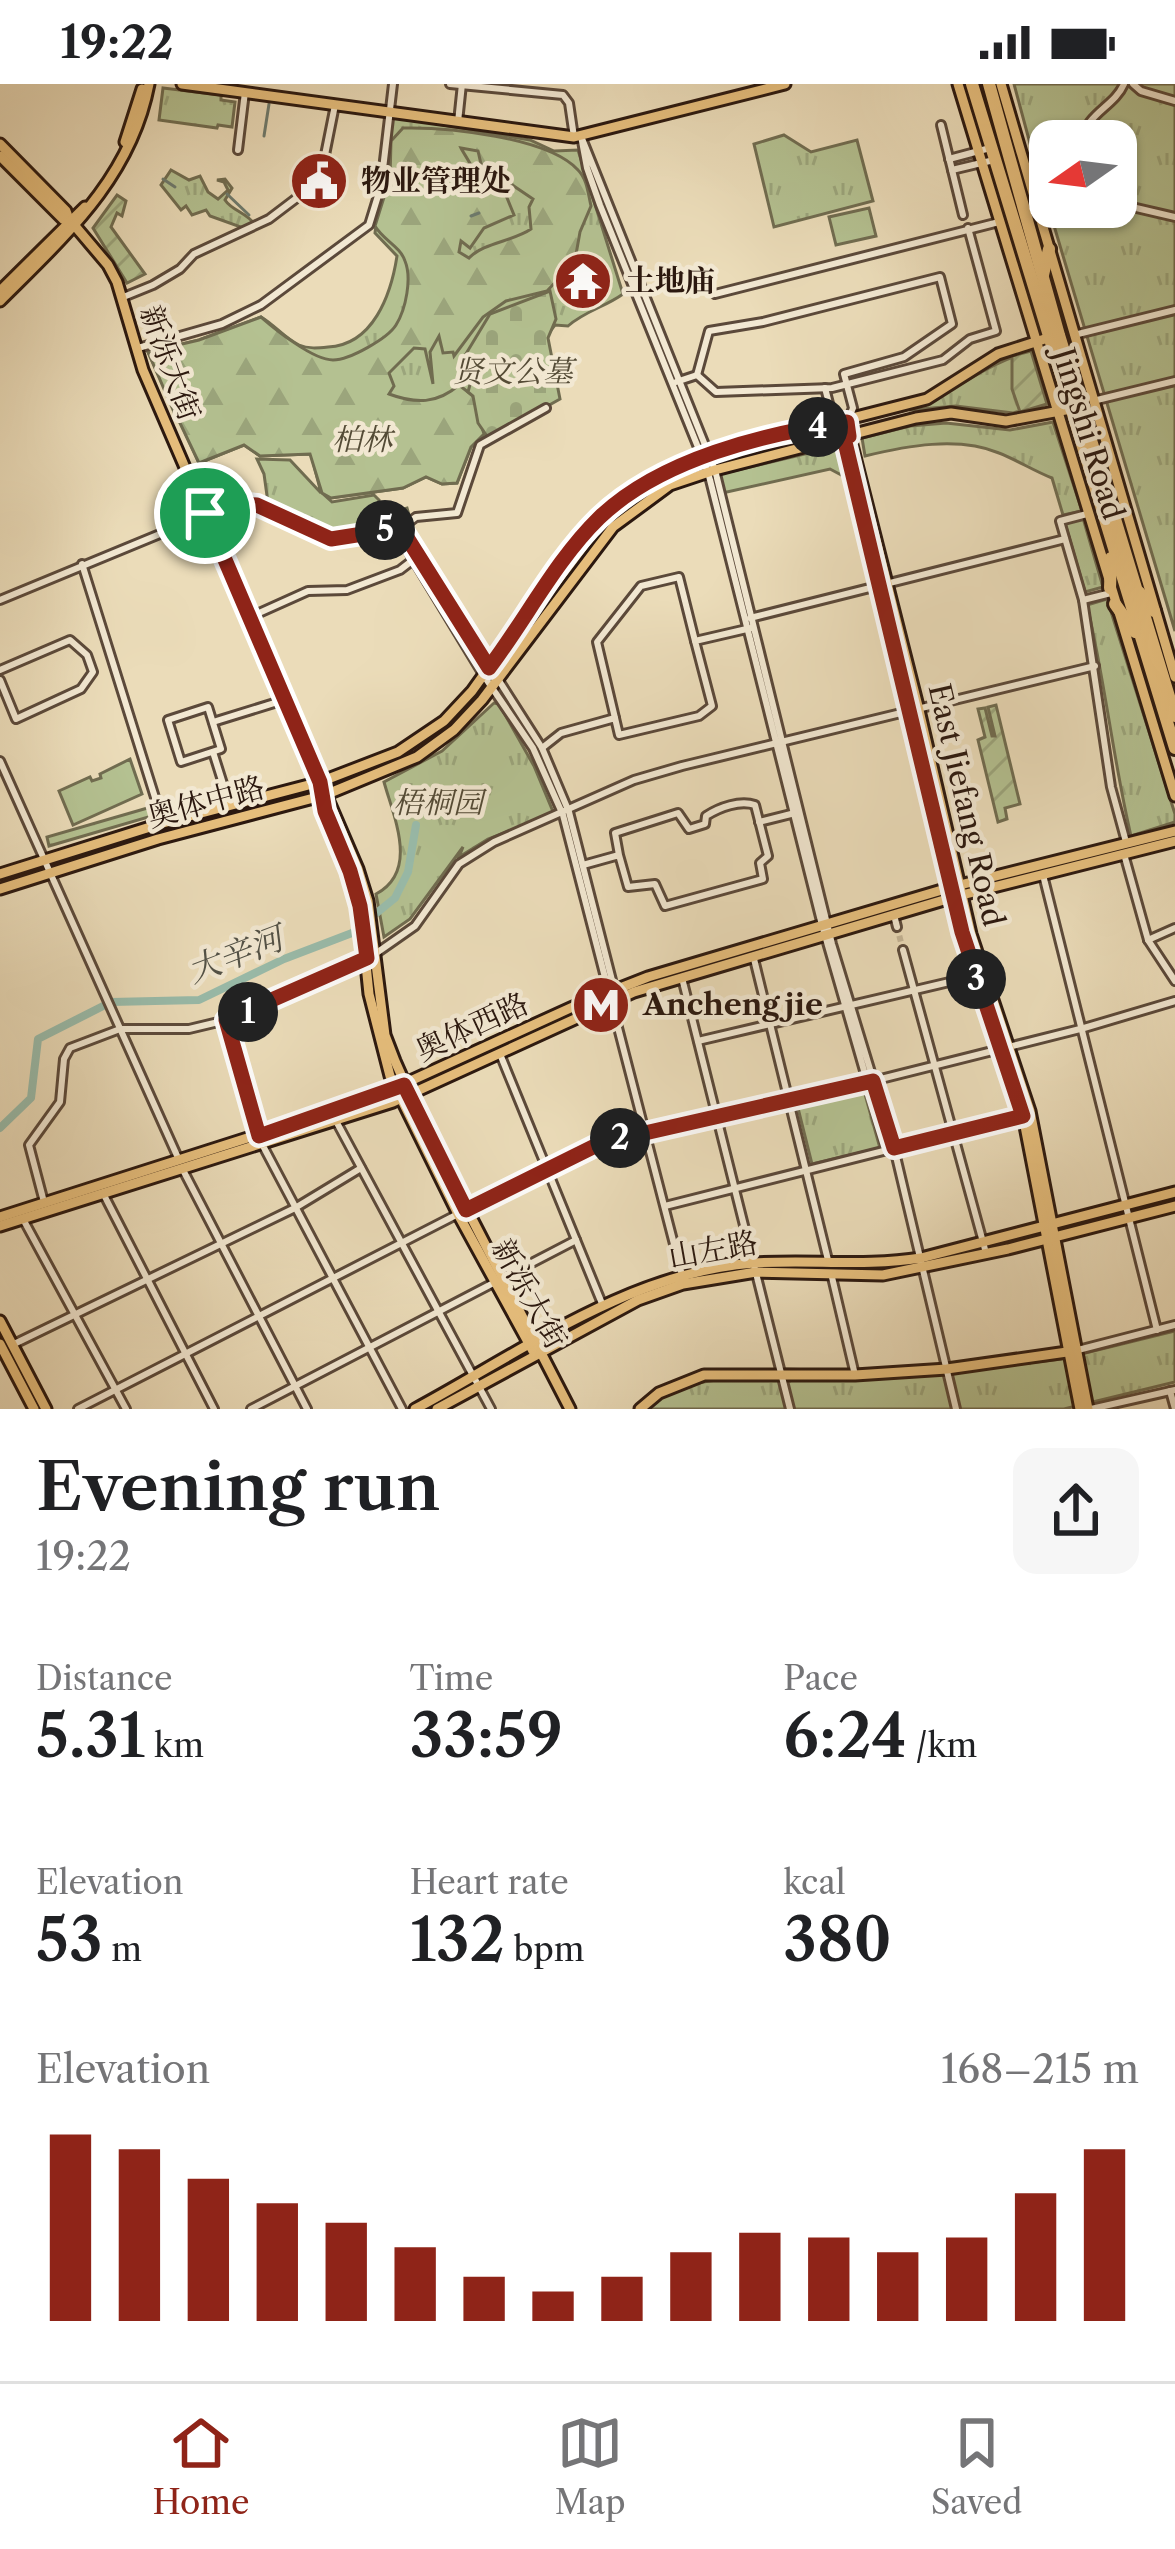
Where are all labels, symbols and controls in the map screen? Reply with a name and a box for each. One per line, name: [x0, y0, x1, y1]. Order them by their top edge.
text: 19:22: [60, 14, 174, 70]
north arrow: [1029, 120, 1137, 228]
map controls: [1029, 120, 1137, 228]
public building icon: 物业管理处: [288, 150, 350, 212]
place label: 物业管理处: [361, 162, 511, 199]
temple icon: 土地庙: [552, 250, 614, 312]
place label: 土地庙: [625, 262, 715, 299]
street label: 新泺大街: [133, 300, 208, 426]
street label: Jingshi Road: [1044, 340, 1132, 524]
park label: 贤文公墓: [453, 353, 578, 390]
pin: 4: [788, 397, 848, 457]
text: 4: [808, 406, 828, 447]
park label: 柏林: [332, 421, 396, 458]
pin: [154, 462, 256, 564]
icon: arrive: [172, 480, 238, 546]
pin: 5: [355, 500, 415, 560]
text: 5: [376, 509, 394, 550]
street label: East Jiefang Road: [921, 680, 1012, 930]
street label: 奥体中路: [143, 768, 269, 835]
park label: 梧桐园: [393, 784, 487, 821]
water label: 大辛河: [182, 916, 293, 991]
pin: 3: [946, 949, 1006, 1009]
text: 3: [967, 958, 985, 999]
metro station icon: Anchengjie: [570, 974, 632, 1036]
pin: 1: [218, 982, 278, 1042]
street label: 奥体西路: [410, 984, 534, 1069]
place label: Anchengjie: [642, 986, 823, 1023]
text: 1: [241, 991, 255, 1032]
pin: 2: [590, 1108, 650, 1168]
text: 2: [610, 1117, 630, 1158]
street label: 山左路: [665, 1223, 760, 1276]
street label: 新泺大街: [484, 1232, 575, 1355]
text: Evening run: [36, 1446, 440, 1527]
button: share: [1013, 1448, 1139, 1574]
text: 19:22: [36, 1532, 131, 1580]
text: Distance: [36, 1658, 173, 1699]
text: Time: [410, 1658, 493, 1699]
text: Pace: [783, 1658, 858, 1699]
text: 5.31: [36, 1699, 145, 1773]
text: 33:59: [410, 1699, 563, 1773]
text: 6:24: [783, 1699, 907, 1773]
text: km: [145, 1725, 204, 1766]
text: /km: [907, 1725, 977, 1766]
text: Elevation: [36, 1862, 183, 1903]
text: Heart rate: [410, 1862, 569, 1903]
text: kcal: [783, 1862, 846, 1903]
text: 53: [36, 1903, 103, 1977]
text: 132: [410, 1903, 505, 1977]
text: 380: [783, 1903, 892, 1977]
text: m: [103, 1929, 142, 1970]
text: bpm: [505, 1929, 585, 1970]
text: Elevation: [36, 2045, 210, 2093]
text: 168–215 m: [941, 2045, 1139, 2093]
tab: Home: [153, 2410, 250, 2523]
tab: Map: [555, 2410, 626, 2523]
tab: Saved: [931, 2410, 1022, 2523]

